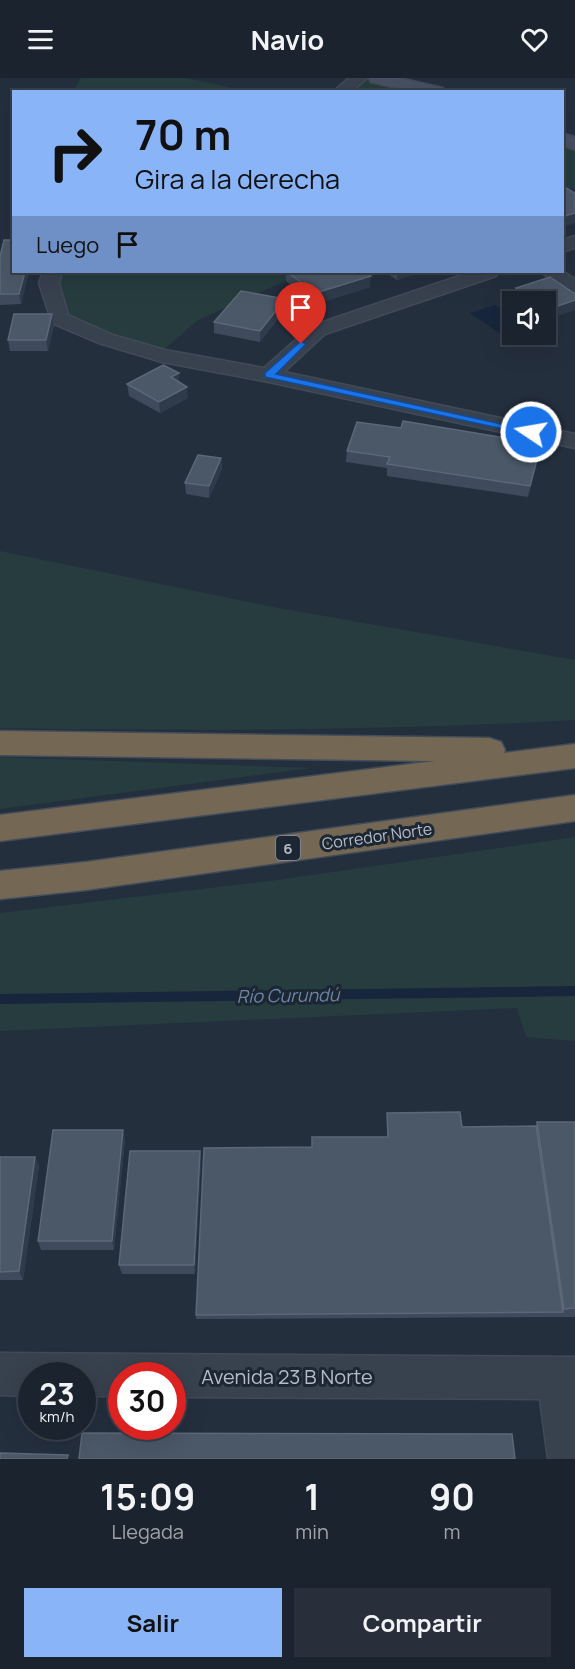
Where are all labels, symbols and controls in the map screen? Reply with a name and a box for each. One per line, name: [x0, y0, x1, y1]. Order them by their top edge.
text: Navio: [251, 21, 324, 58]
icon: menu: [24, 23, 57, 56]
icon: heart: [518, 23, 551, 56]
text: 70 m: [135, 105, 231, 163]
icon: right: [36, 114, 114, 192]
text: Gira a la derecha: [135, 160, 340, 197]
icon: arrive: [111, 228, 144, 261]
text: Luego: [36, 230, 99, 260]
pin: [275, 282, 326, 344]
icon: arrive: [284, 291, 317, 324]
map controls: [502, 291, 556, 345]
button: sound: [502, 291, 556, 345]
position arrow: [499, 400, 563, 464]
street label: Corredor Norte: [320, 817, 434, 855]
road number: 6: [276, 836, 300, 860]
water label: Río Curundú: [237, 982, 341, 1008]
speed limit sign: 30: [108, 1362, 186, 1440]
street label: Avenida 23 B Norte: [201, 1363, 373, 1390]
text: 23: [39, 1373, 75, 1414]
text: km/h: [40, 1406, 74, 1427]
text: 15:09: [100, 1472, 195, 1521]
text: 1: [304, 1472, 320, 1521]
text: 90: [429, 1472, 475, 1521]
text: Llegada: [111, 1518, 184, 1545]
text: min: [295, 1518, 329, 1545]
text: m: [443, 1518, 460, 1545]
button: Salir: [24, 1588, 282, 1657]
button: Compartir: [294, 1588, 551, 1657]

